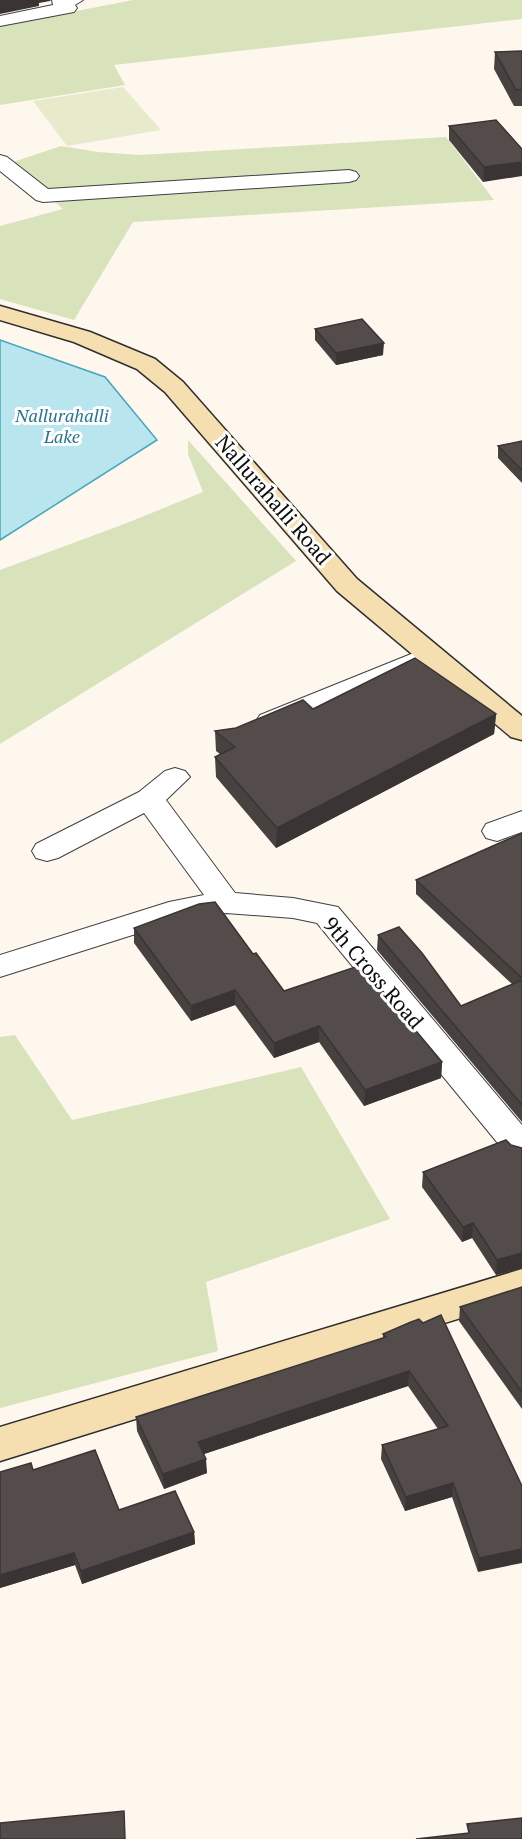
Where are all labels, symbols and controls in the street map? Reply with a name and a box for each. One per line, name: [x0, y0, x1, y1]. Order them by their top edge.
water label: Nallurahalli Lake: [14, 403, 109, 448]
street label: Nallurahalli Road: [210, 429, 338, 570]
street label: 9th Cross Road: [317, 910, 430, 1035]

